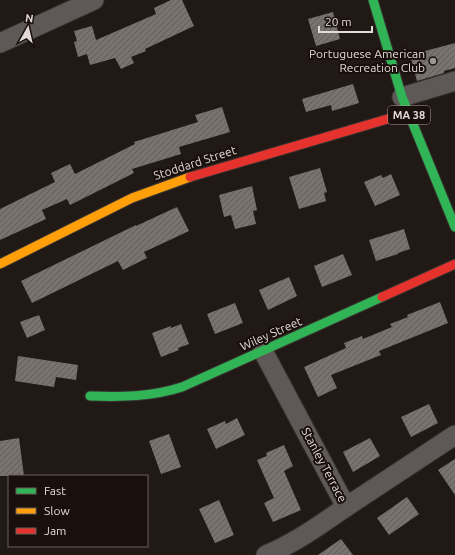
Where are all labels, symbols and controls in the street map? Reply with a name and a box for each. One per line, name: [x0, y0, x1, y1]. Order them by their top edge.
north arrow: [8, 8, 48, 48]
scale bar: [319, 8, 372, 34]
text: N: [24, 12, 34, 25]
text: 20 m: [325, 15, 352, 28]
place label: Portuguese American Recreation Club: [309, 47, 425, 74]
marker: Portuguese American Recreation Club: [428, 56, 438, 66]
road number: MA 38: [388, 106, 430, 124]
street label: Stoddard Street: [152, 143, 238, 182]
street label: Wiley Street: [238, 314, 304, 353]
street label: Stanley Terrace: [299, 425, 350, 504]
legend: [8, 475, 148, 547]
text: Fast: [44, 484, 66, 497]
text: Slow: [44, 504, 70, 517]
text: Jam: [44, 524, 66, 537]

